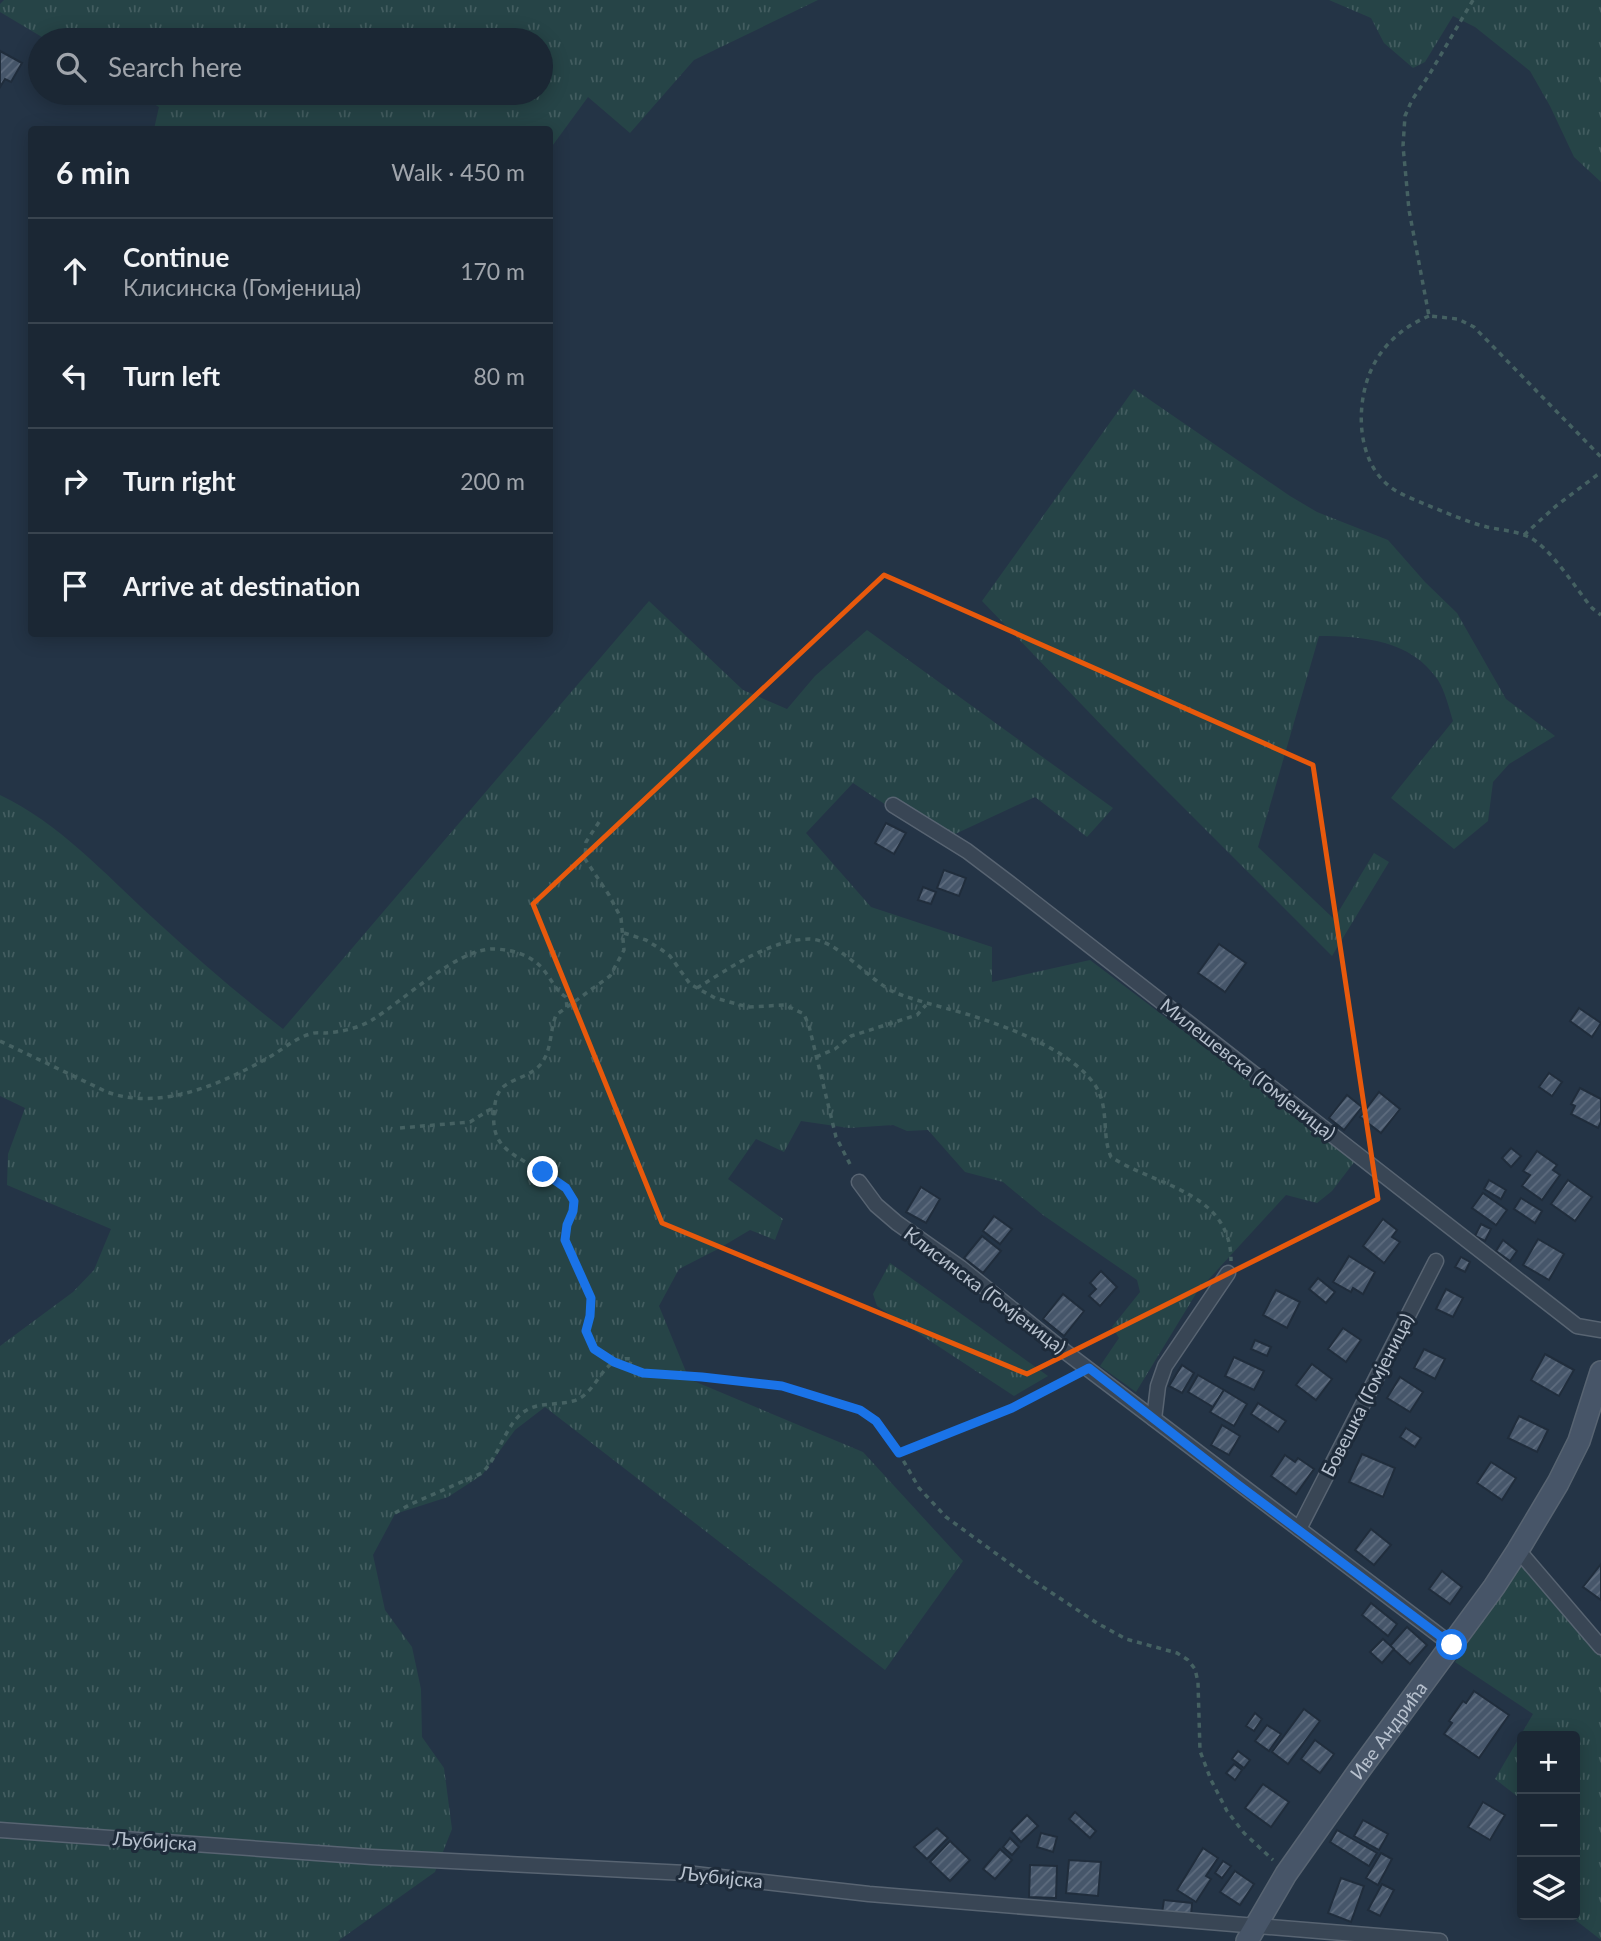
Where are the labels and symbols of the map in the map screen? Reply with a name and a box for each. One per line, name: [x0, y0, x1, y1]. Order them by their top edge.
street label: Милешевска (Гомјеница): [1156, 993, 1340, 1144]
route end: [527, 1156, 558, 1187]
street label: Клисинска (Гомјеница): [900, 1221, 1071, 1358]
street label: Бовешка (Гомјеница): [1315, 1309, 1418, 1480]
route start: [1436, 1629, 1467, 1660]
street label: Иве Андрића: [1345, 1677, 1432, 1784]
street label: Љубијска: [111, 1826, 198, 1855]
street label: Љубијска: [677, 1861, 764, 1892]

